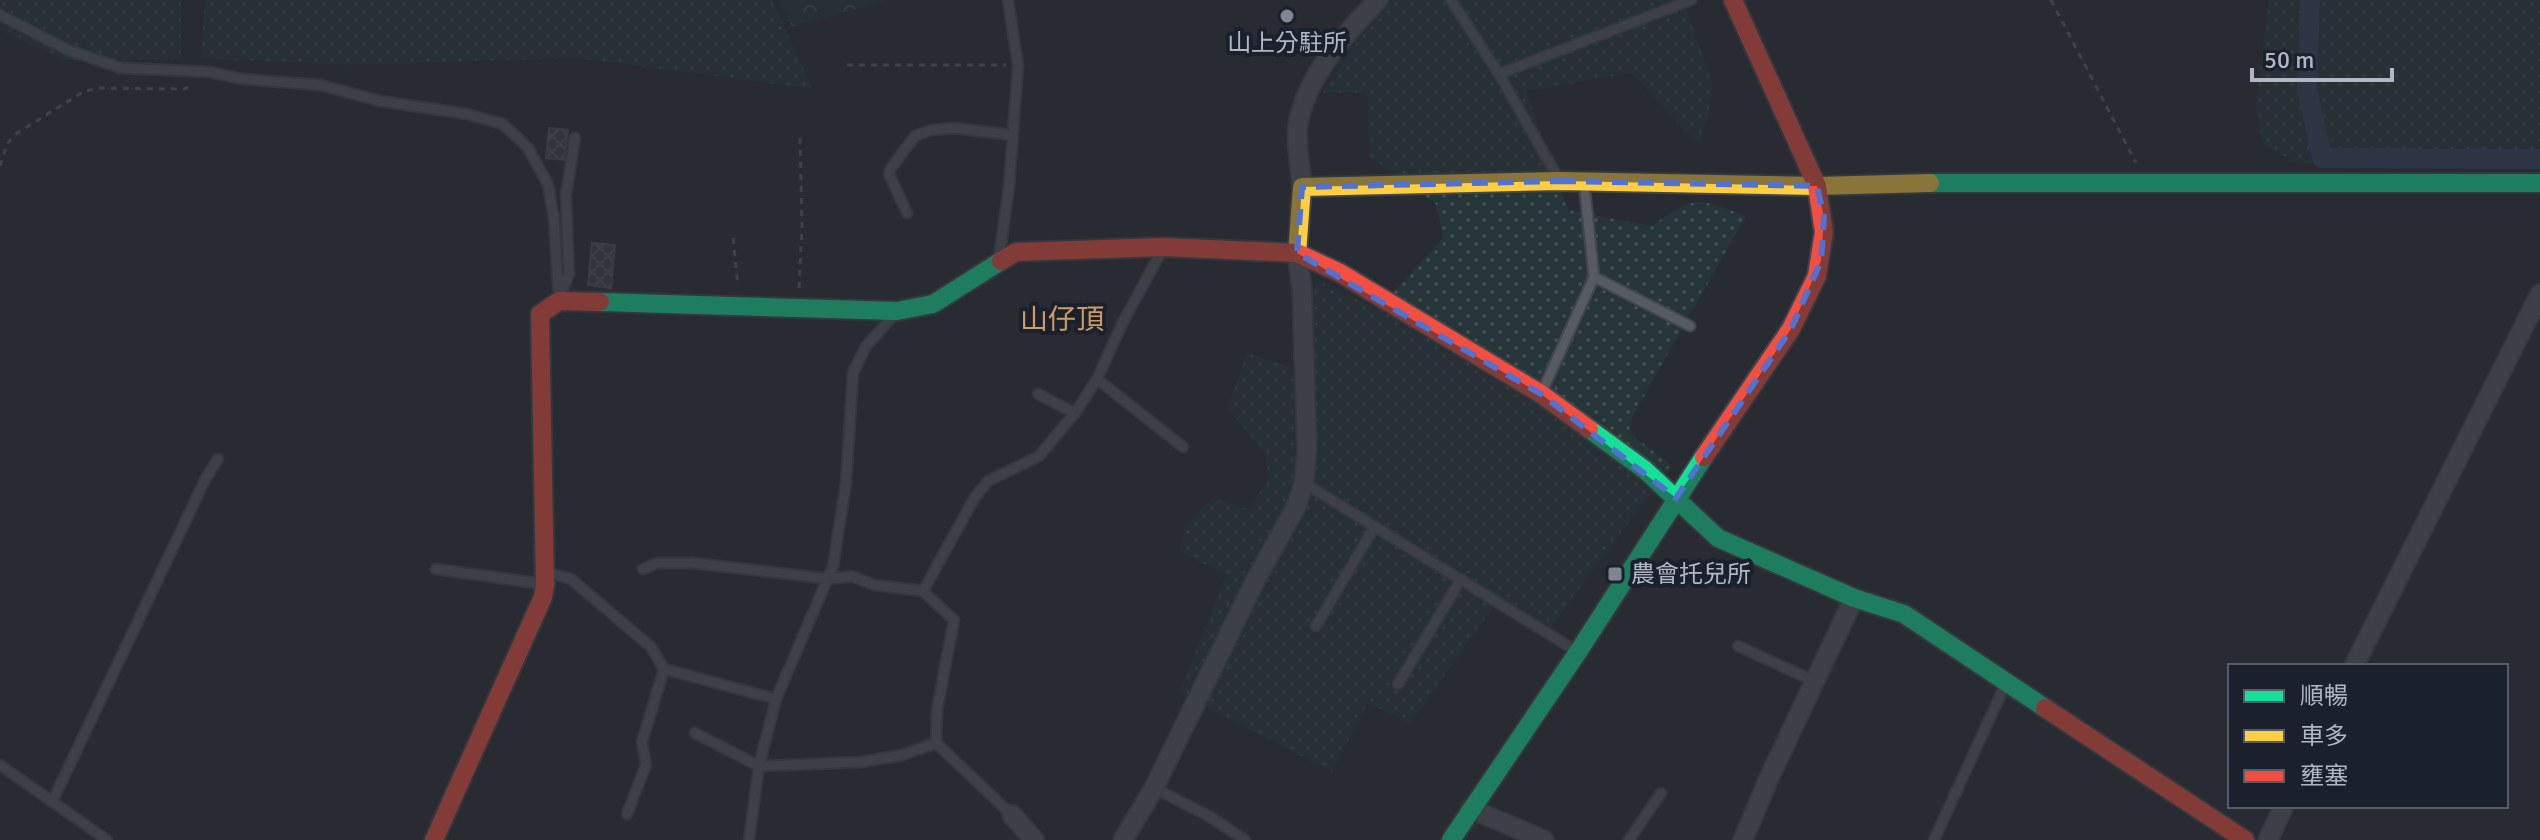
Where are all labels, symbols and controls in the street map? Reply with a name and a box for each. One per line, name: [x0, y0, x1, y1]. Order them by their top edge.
marker: 山上分駐所: [1278, 7, 1296, 25]
place label: 山上分駐所: [1227, 28, 1347, 58]
scale bar: [2252, 32, 2392, 82]
text: 50 m: [2264, 45, 2314, 75]
district label: 山仔頂: [1020, 303, 1104, 337]
place label: 農會托兒所: [1631, 559, 1751, 589]
marker: 農會托兒所: [1606, 565, 1624, 583]
legend: [2228, 664, 2508, 808]
text: 順暢: [2300, 681, 2348, 711]
text: 車多: [2300, 721, 2348, 751]
text: 壅塞: [2300, 761, 2348, 791]

